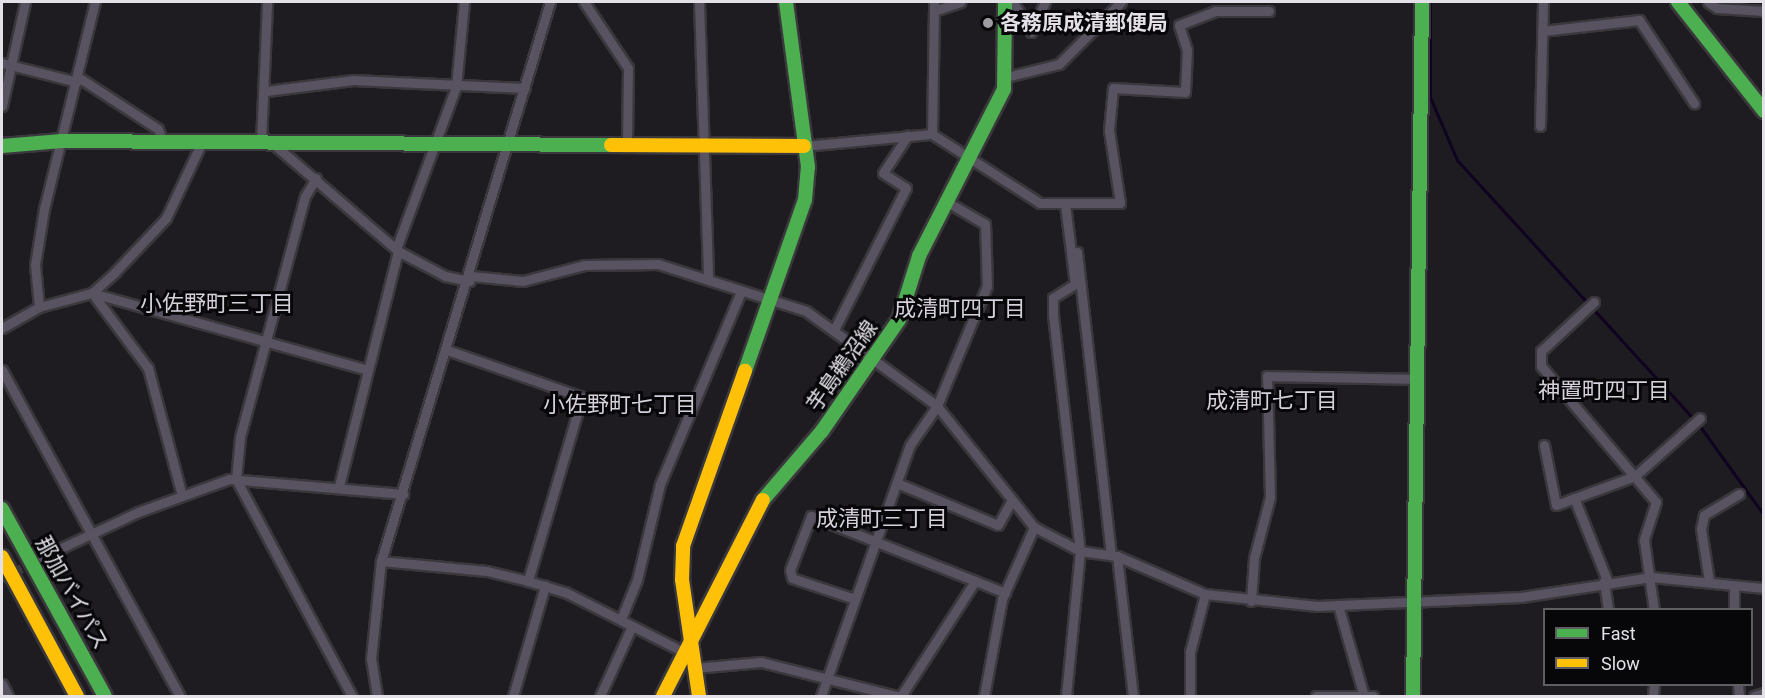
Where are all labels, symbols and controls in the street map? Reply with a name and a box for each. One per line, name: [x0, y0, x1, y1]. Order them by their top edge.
place label: 各務原成清郵便局: [1000, 10, 1168, 36]
marker: 各務原成清郵便局: [981, 16, 995, 30]
district label: 小佐野町三丁目: [140, 291, 294, 317]
district label: 成清町四丁目: [894, 296, 1026, 322]
street label: 芋島鵜沼線: [802, 316, 882, 416]
district label: 神置町四丁目: [1538, 378, 1670, 404]
district label: 成清町七丁目: [1206, 388, 1338, 414]
district label: 小佐野町七丁目: [543, 392, 697, 418]
district label: 成清町三丁目: [816, 506, 948, 532]
street label: 那加バイパス: [30, 532, 114, 654]
legend: [1543, 608, 1753, 686]
text: Fast: [1601, 623, 1636, 644]
text: Slow: [1601, 653, 1640, 674]

